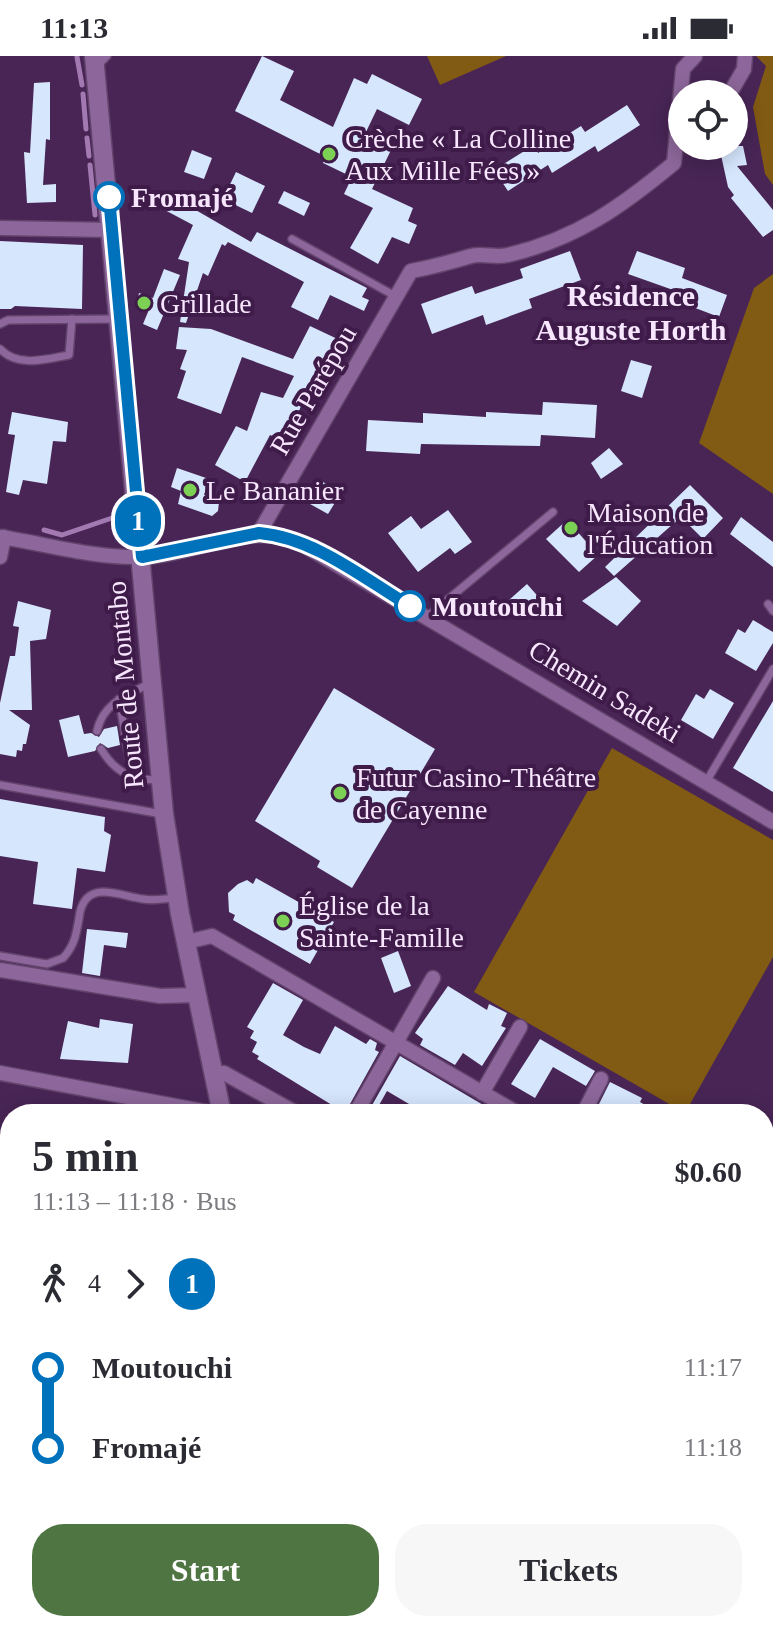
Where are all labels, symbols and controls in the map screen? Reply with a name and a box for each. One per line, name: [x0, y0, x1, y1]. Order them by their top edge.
text: 11:13: [40, 11, 108, 44]
map controls: [668, 80, 748, 160]
button: locate: [668, 80, 748, 160]
place label: Crèche « La Colline Aux Mille Fées »: [345, 123, 571, 186]
marker: Crèche « La Colline Aux Mille Fées »: [320, 145, 338, 163]
marker: Fromajé: [94, 182, 124, 212]
place label: Fromajé: [131, 182, 233, 213]
district label: Résidence Auguste Horth: [536, 279, 727, 346]
place label: Grillade: [160, 288, 252, 319]
marker: Grillade: [135, 294, 153, 312]
street label: Rue Parépou: [264, 320, 362, 460]
place label: Le Bananier: [206, 475, 344, 506]
marker: Le Bananier: [181, 481, 199, 499]
line badge: 1: [112, 495, 164, 547]
place label: Maison de l'Éducation: [587, 497, 713, 560]
text: 1: [131, 505, 145, 536]
marker: Maison de l'Éducation: [562, 519, 580, 537]
street label: Route de Montabo: [100, 580, 150, 790]
marker: Moutouchi: [395, 591, 425, 621]
place label: Moutouchi: [432, 591, 563, 622]
street label: Chemin Sadeki: [523, 633, 687, 749]
place label: Futur Casino-Théâtre de Cayenne: [356, 762, 596, 825]
marker: Futur Casino-Théâtre de Cayenne: [331, 784, 349, 802]
place label: Église de la Sainte-Famille: [299, 890, 464, 953]
marker: Église de la Sainte-Famille: [274, 912, 292, 930]
text: 5 min: [32, 1132, 138, 1181]
text: $0.60: [675, 1155, 742, 1188]
text: 11:13 – 11:18 · Bus: [32, 1187, 237, 1216]
icon: walk: [32, 1262, 76, 1306]
icon: forward: [113, 1262, 157, 1306]
text: 1: [185, 1268, 199, 1299]
text: 4: [88, 1269, 101, 1298]
text: Moutouchi: [92, 1351, 232, 1384]
text: 11:17: [684, 1353, 742, 1382]
text: Fromajé: [92, 1431, 201, 1464]
text: 11:18: [684, 1433, 742, 1462]
button: Start: [32, 1524, 379, 1616]
button: Tickets: [395, 1524, 742, 1616]

